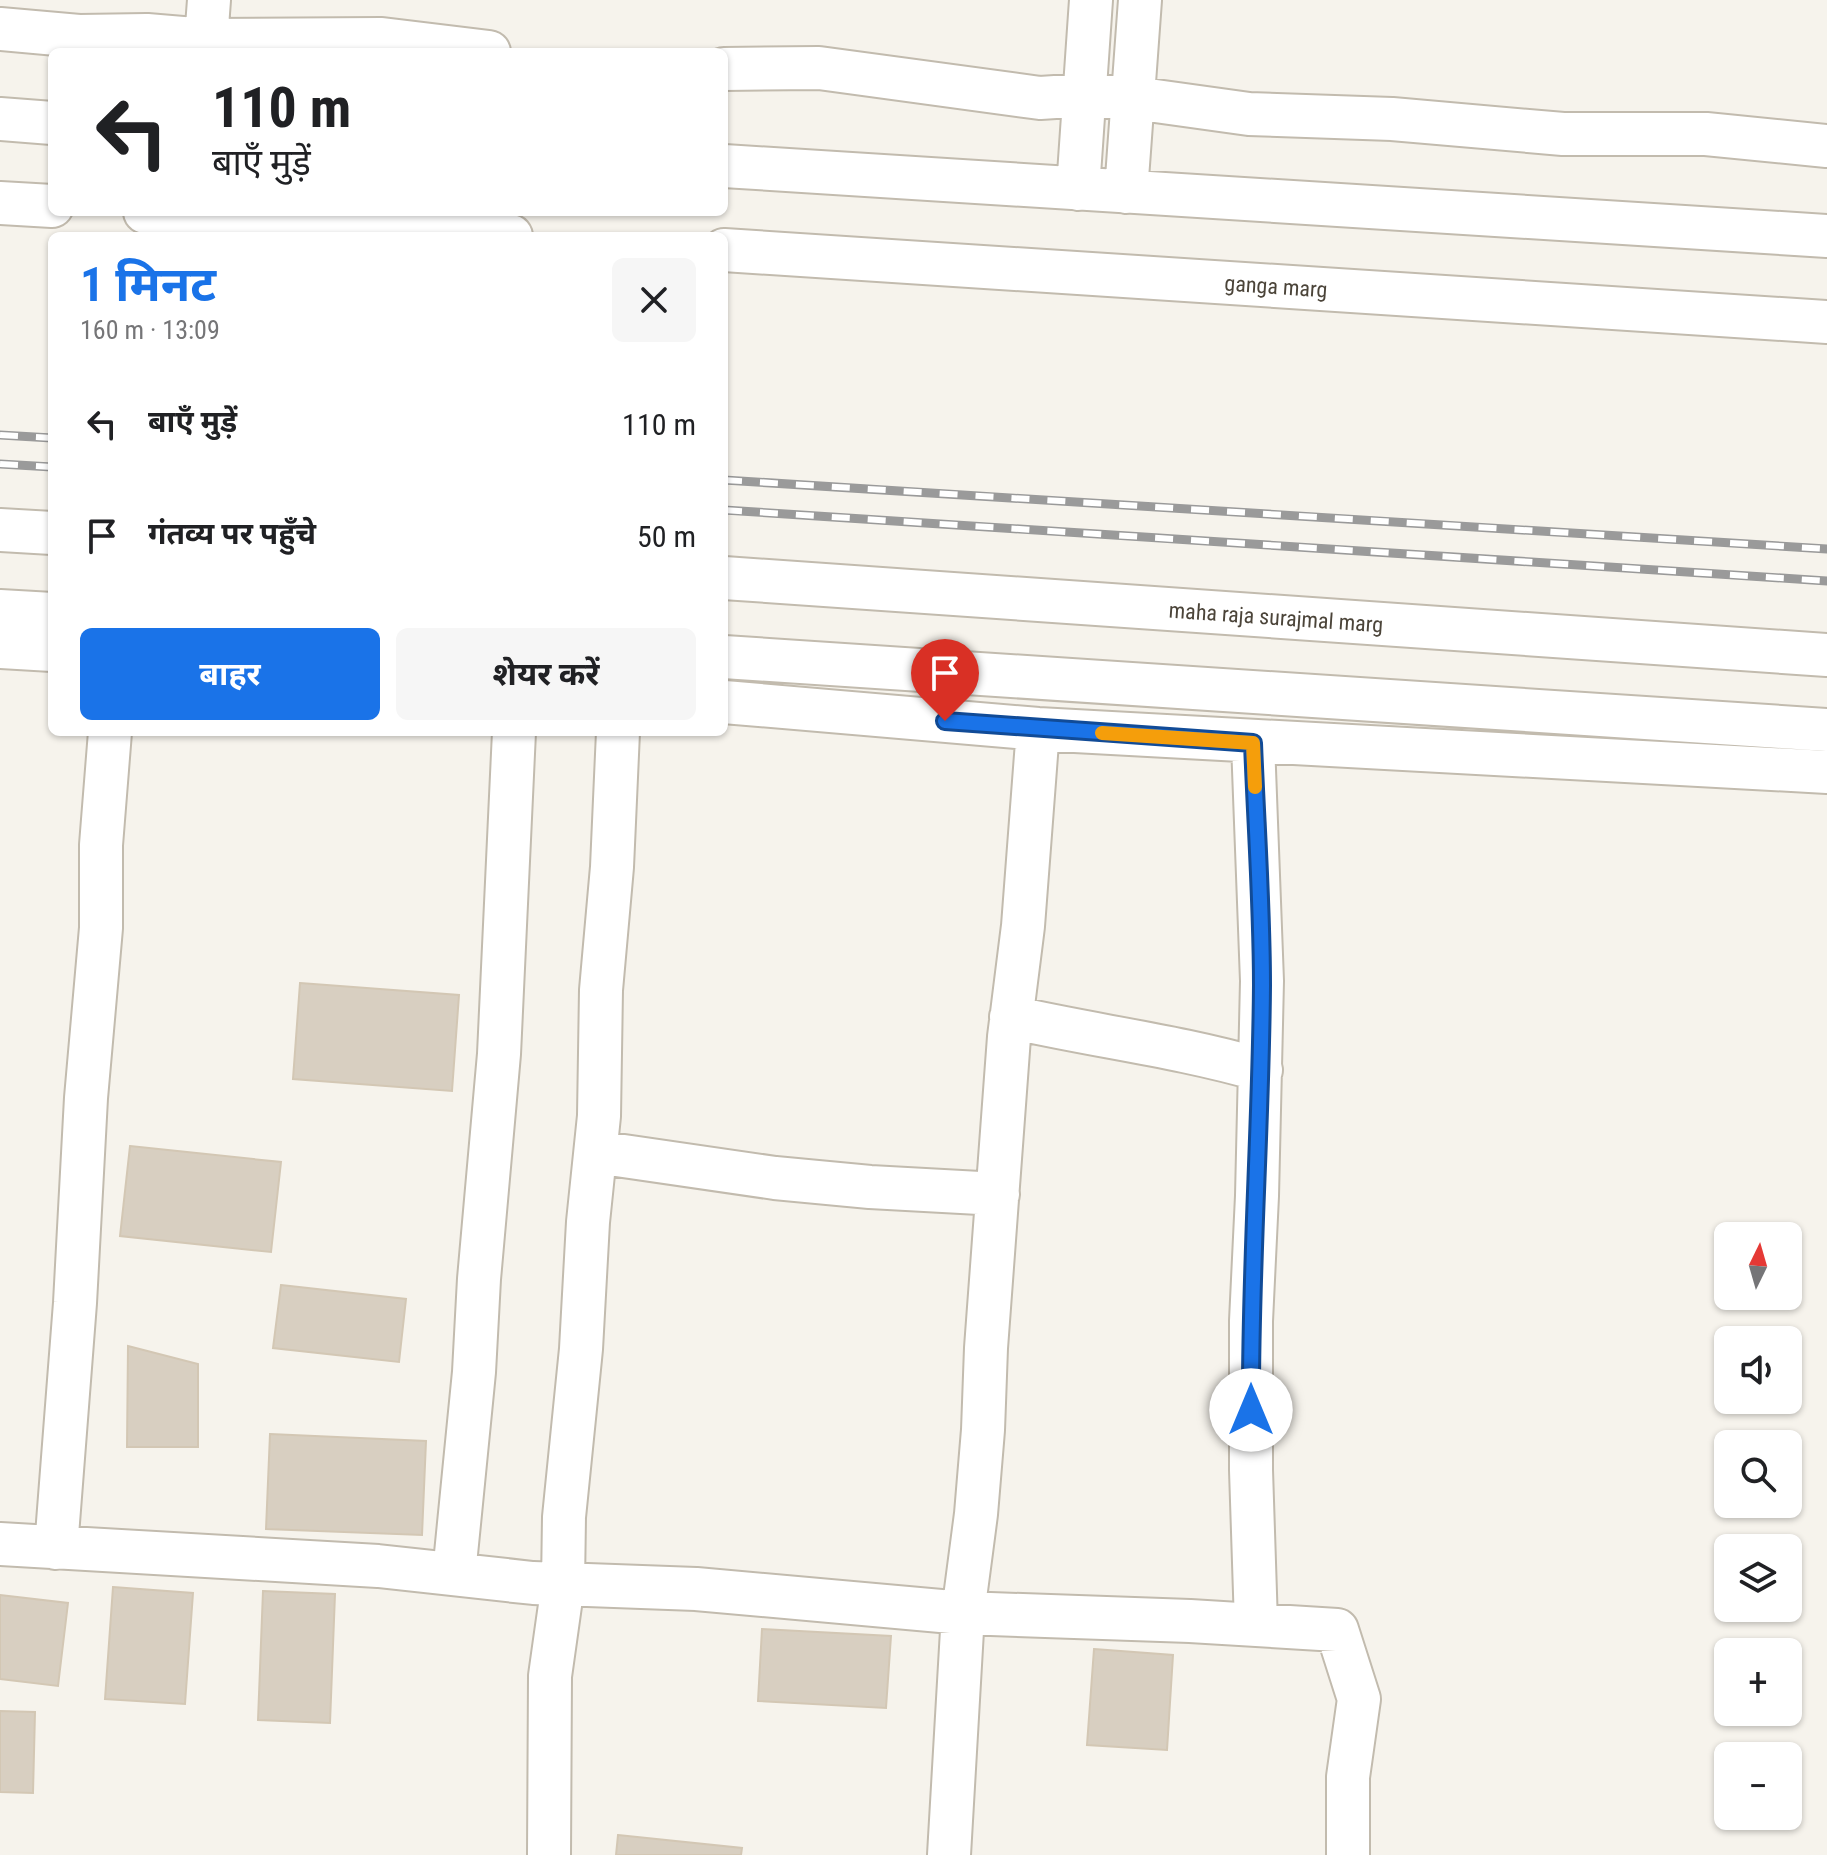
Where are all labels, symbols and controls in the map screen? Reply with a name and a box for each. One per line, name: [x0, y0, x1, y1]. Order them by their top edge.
text: 110 m: [212, 75, 351, 141]
icon: left: [80, 80, 184, 184]
text: बाएँ मुड़ें: [212, 142, 311, 184]
text: 1 मिनट: [80, 256, 216, 313]
button: close: [612, 258, 696, 342]
street label: ganga marg: [1224, 270, 1328, 303]
text: 160 m · 13:09: [80, 315, 220, 345]
icon: left: [80, 402, 124, 446]
text: बाएँ मुड़ें: [148, 404, 237, 439]
text: 110 m: [622, 407, 696, 442]
icon: arrive: [80, 514, 124, 558]
text: गंतव्य पर पहुँचे: [148, 516, 316, 551]
text: 50 m: [637, 519, 696, 554]
street label: maha raja surajmal marg: [1168, 598, 1384, 637]
button: बाहर: [80, 628, 380, 720]
button: शेयर करें: [396, 628, 696, 720]
pin: [911, 639, 979, 721]
icon: arrive: [923, 651, 967, 695]
north arrow: [1714, 1222, 1802, 1310]
map controls: [1714, 1222, 1802, 1830]
button: sound: [1714, 1326, 1802, 1414]
position arrow: [1209, 1368, 1293, 1452]
button: search: [1714, 1430, 1802, 1518]
button: layers: [1714, 1534, 1802, 1622]
button: +: [1714, 1638, 1802, 1726]
button: −: [1714, 1742, 1802, 1830]

